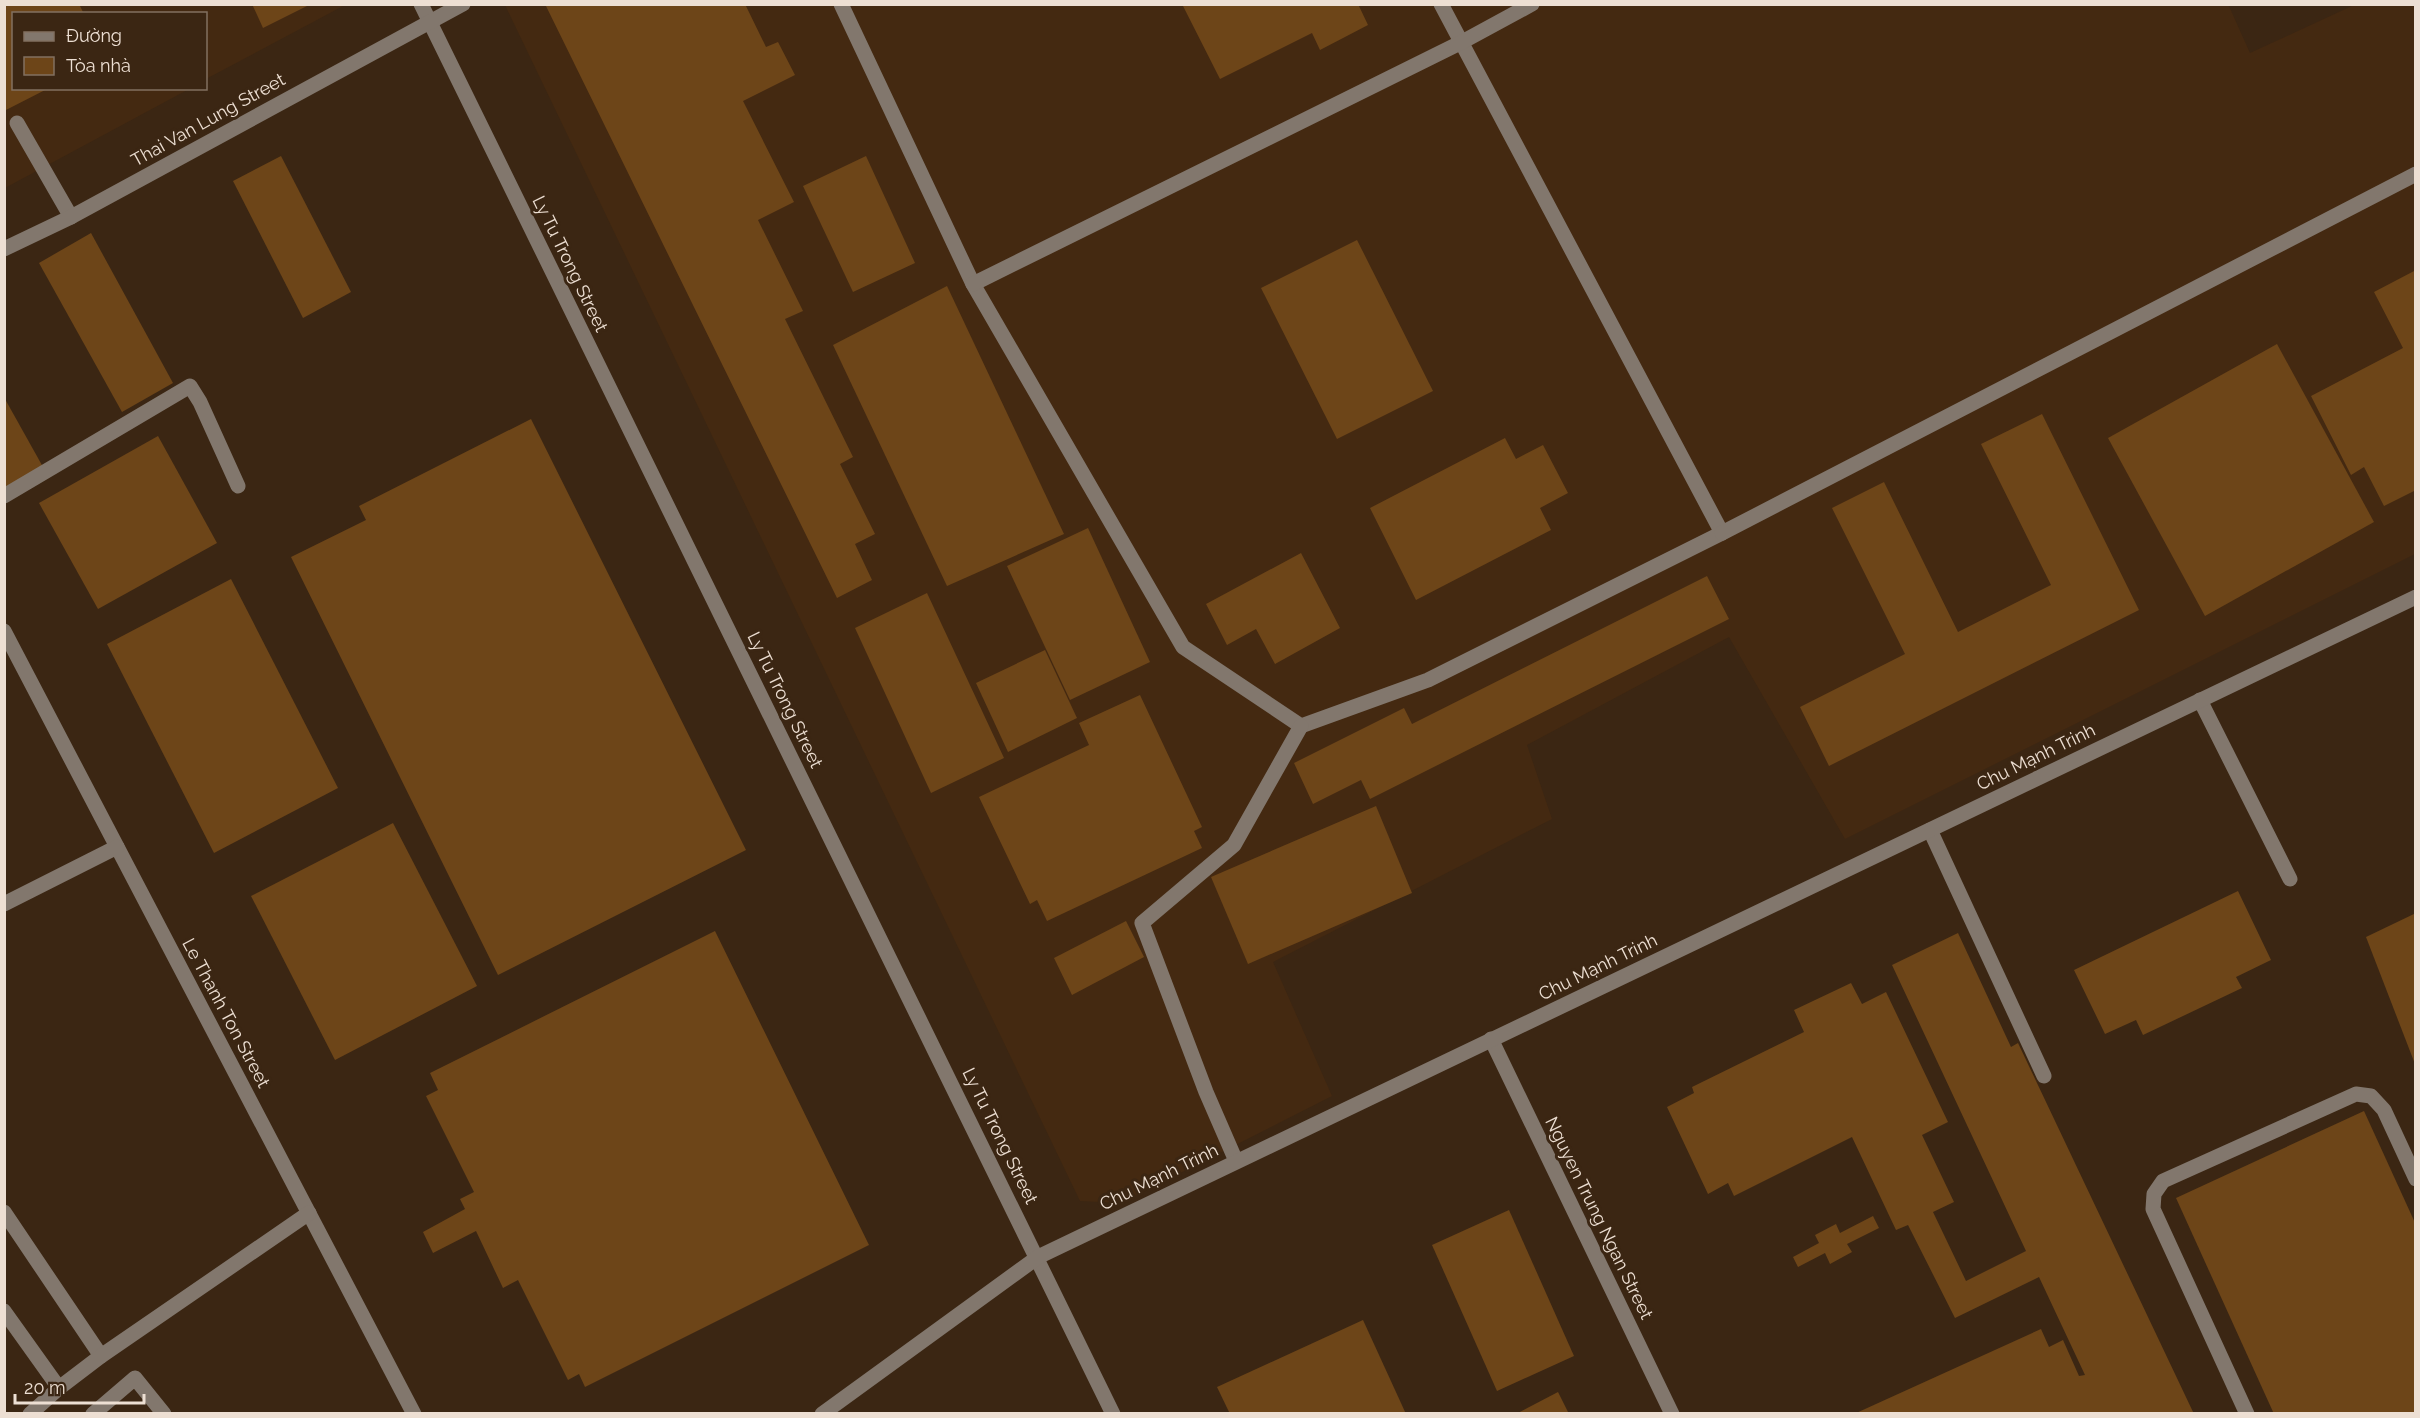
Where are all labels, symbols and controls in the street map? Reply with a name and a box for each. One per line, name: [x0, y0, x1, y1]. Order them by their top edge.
legend: [12, 12, 207, 90]
text: Đường: [66, 25, 122, 46]
text: Tòa nhà: [66, 55, 131, 76]
street label: Thai Van Lung Street: [127, 69, 288, 171]
street label: Ly Tu Trong Street: [528, 192, 613, 335]
street label: Ly Tu Trong Street: [743, 628, 828, 771]
street label: Chu Mạnh Trinh: [1973, 719, 2099, 794]
street label: Chu Mạnh Trinh: [1535, 929, 1661, 1004]
street label: Le Thanh Ton Street: [178, 935, 275, 1091]
street label: Ly Tu Trong Street: [958, 1064, 1043, 1207]
street label: Nguyen Trung Ngan Street: [1541, 1113, 1658, 1322]
street label: Chu Mạnh Trinh: [1096, 1139, 1222, 1214]
scale bar: [15, 1367, 144, 1405]
text: 20 m: [24, 1377, 66, 1398]

